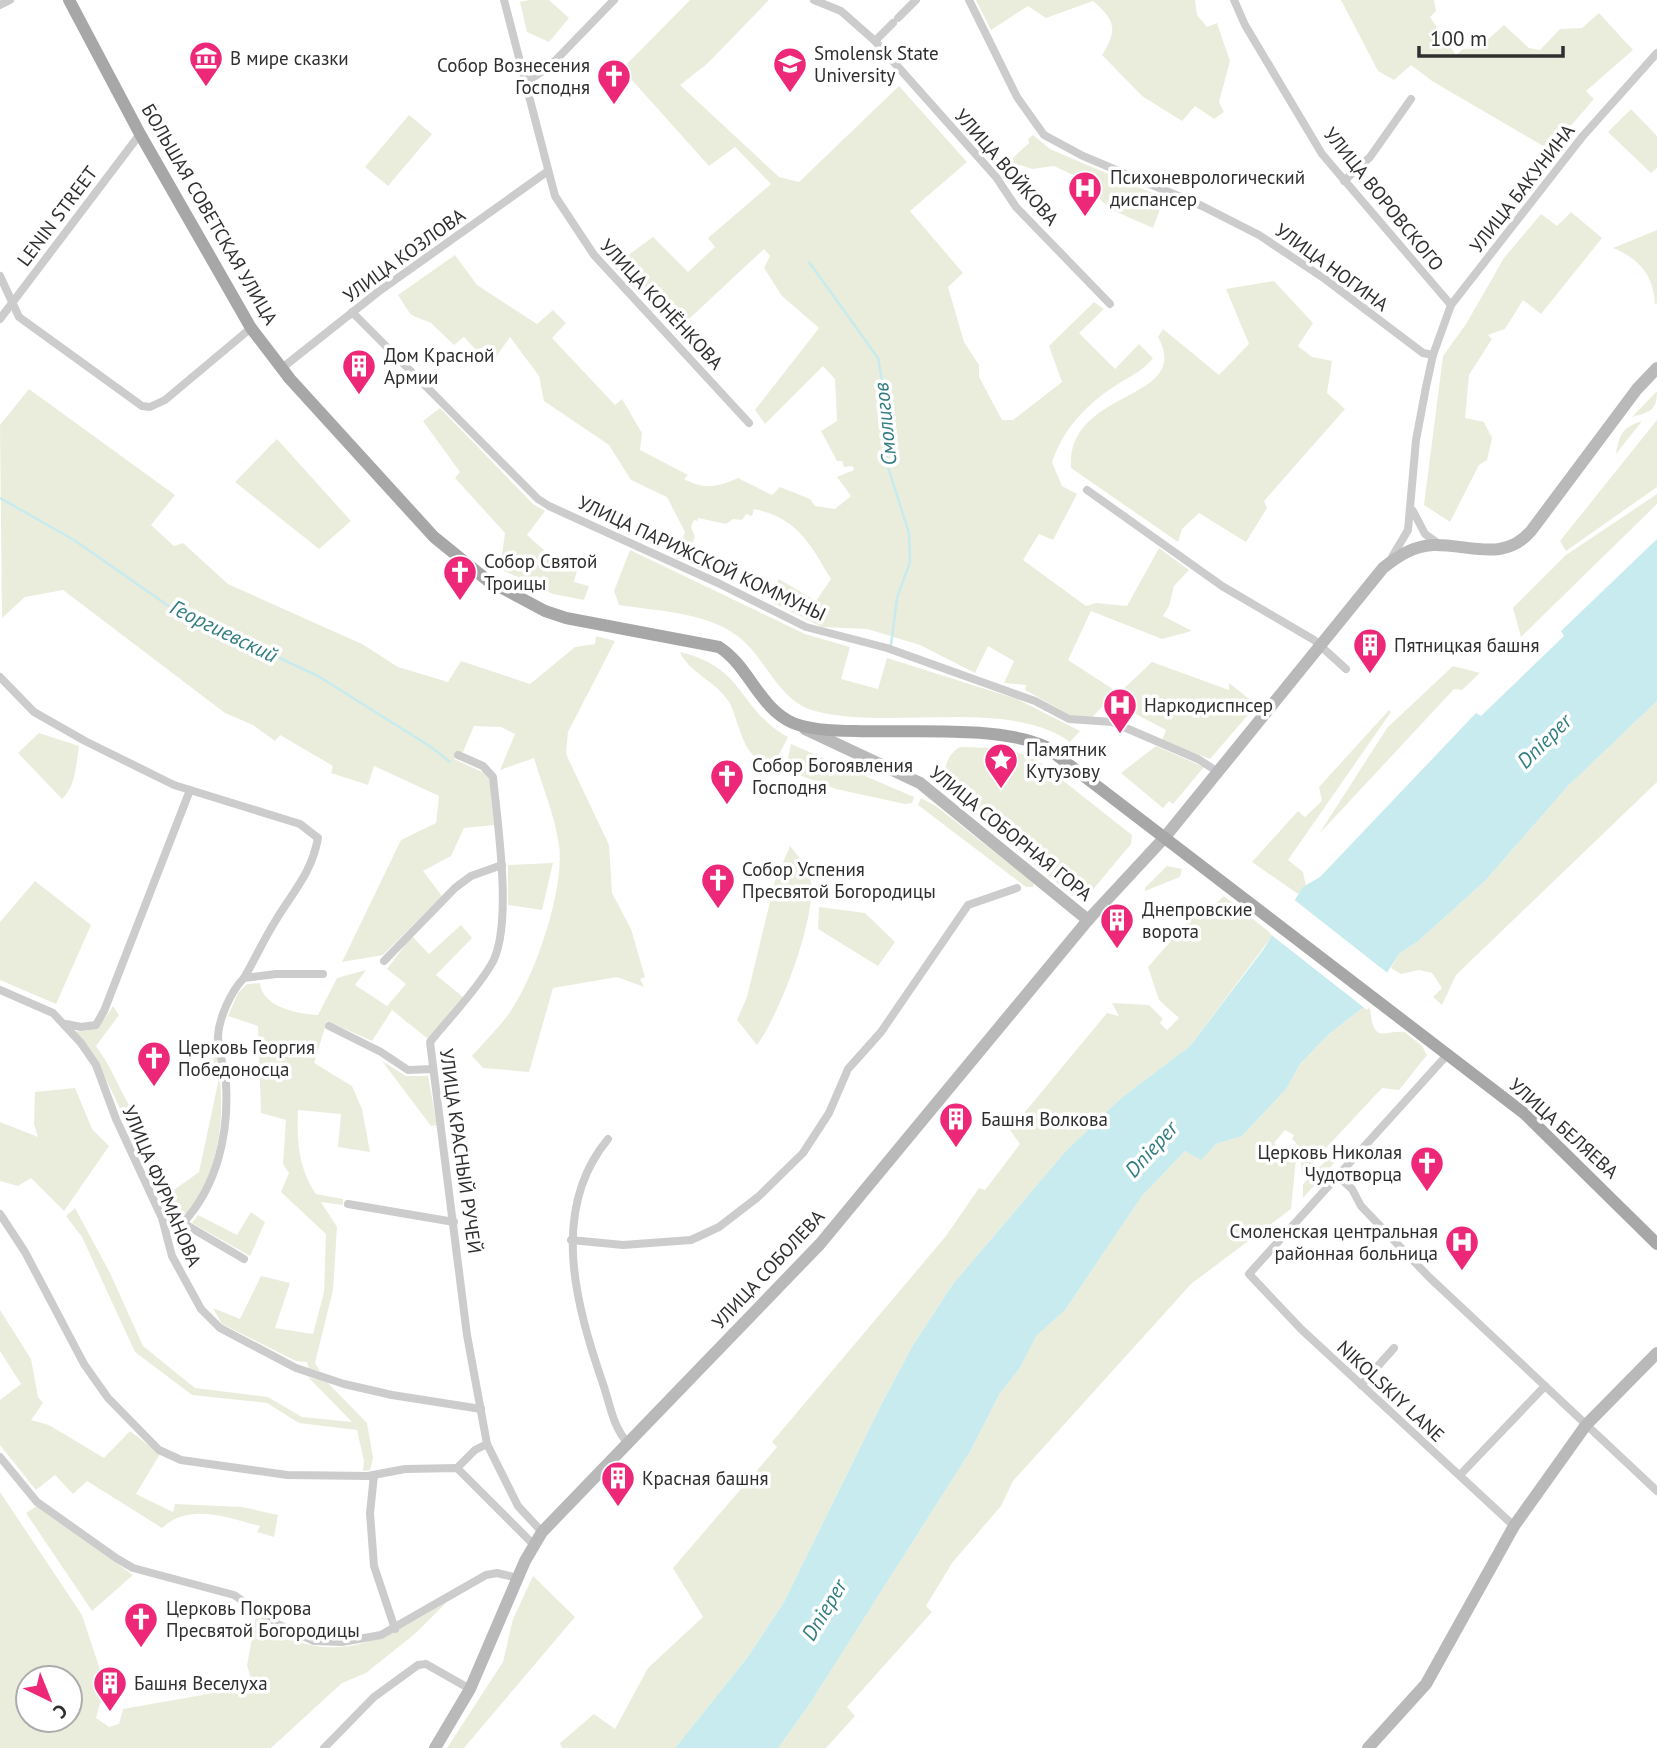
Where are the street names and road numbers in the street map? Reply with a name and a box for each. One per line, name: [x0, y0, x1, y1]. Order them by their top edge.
street label: БОЛЬШАЯ СОВЕТСКАЯ УЛИЦА: [137, 99, 283, 329]
street label: УЛИЦА ВОЙКОВА: [950, 104, 1064, 230]
street label: УЛИЦА БАКУНИНА: [1464, 119, 1580, 257]
street label: УЛИЦА ВОРОВСКОГО: [1319, 122, 1449, 276]
street label: LENIN STREET: [12, 161, 103, 271]
street label: УЛИЦА КОЗЛОВА: [338, 203, 470, 307]
street label: УЛИЦА НОГИНА: [1271, 218, 1393, 316]
street label: УЛИЦА КОНЁНКОВА: [595, 234, 729, 374]
street label: УЛИЦА ПАРИЖСКОЙ КОММУНЫ: [574, 490, 830, 626]
street label: УЛИЦА СОБОРНАЯ ГОРА: [925, 760, 1097, 906]
street label: УЛИЦА КРАСНЫЙ РУЧЕЙ: [435, 1047, 487, 1255]
street label: УЛИЦА БЕЛЯЕВА: [1504, 1073, 1624, 1183]
street label: УЛИЦА ФУРМАНОВА: [117, 1102, 207, 1270]
street label: УЛИЦА СОБОЛЕВА: [707, 1204, 829, 1334]
street label: NIKOLSKIY LANE: [1332, 1335, 1450, 1447]

